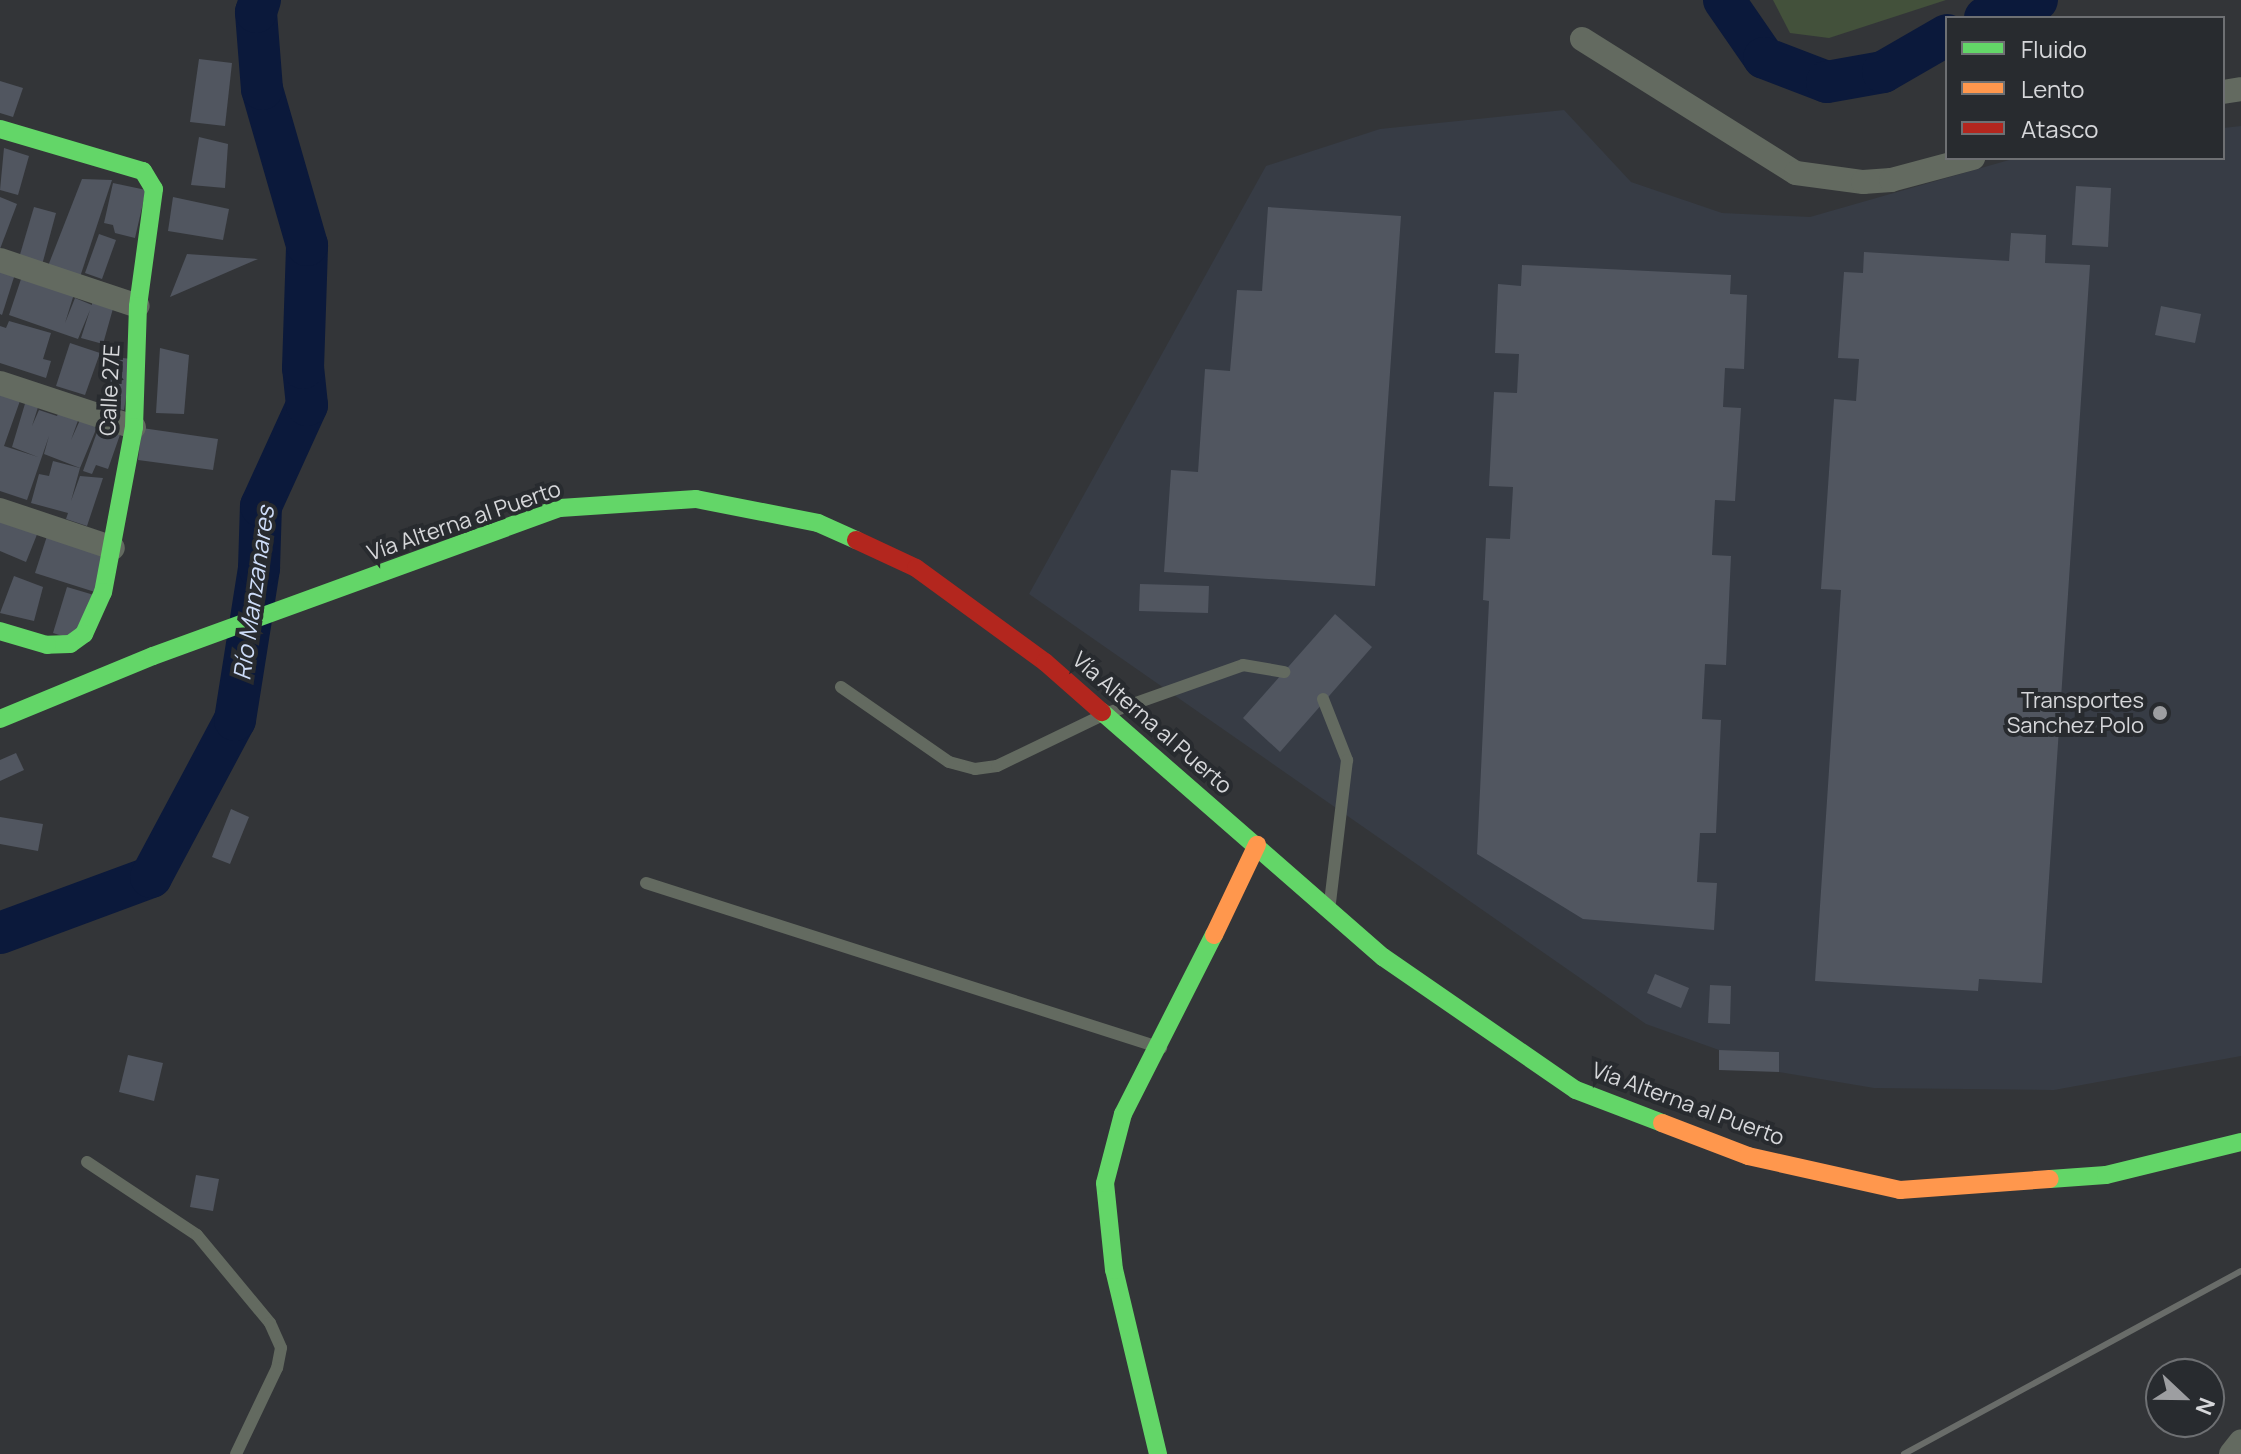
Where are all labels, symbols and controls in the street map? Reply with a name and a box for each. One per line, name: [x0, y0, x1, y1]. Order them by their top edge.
legend: [1945, 16, 2225, 160]
text: Fluido: [2021, 32, 2087, 65]
text: Lento: [2021, 72, 2085, 105]
text: Atasco: [2021, 112, 2098, 145]
street label: Calle 27E: [94, 344, 126, 436]
street label: Vía Alterna al Puerto: [364, 476, 564, 566]
water label: Río Manzanares: [227, 504, 279, 682]
street label: Vía Alterna al Puerto: [1067, 647, 1237, 799]
place label: Transportes Sanchez Polo: [2007, 687, 2144, 738]
marker: Transportes Sanchez Polo: [2151, 704, 2169, 722]
street label: Vía Alterna al Puerto: [1588, 1057, 1788, 1151]
north arrow: [2145, 1358, 2225, 1438]
text: N: [2189, 1393, 2222, 1419]

